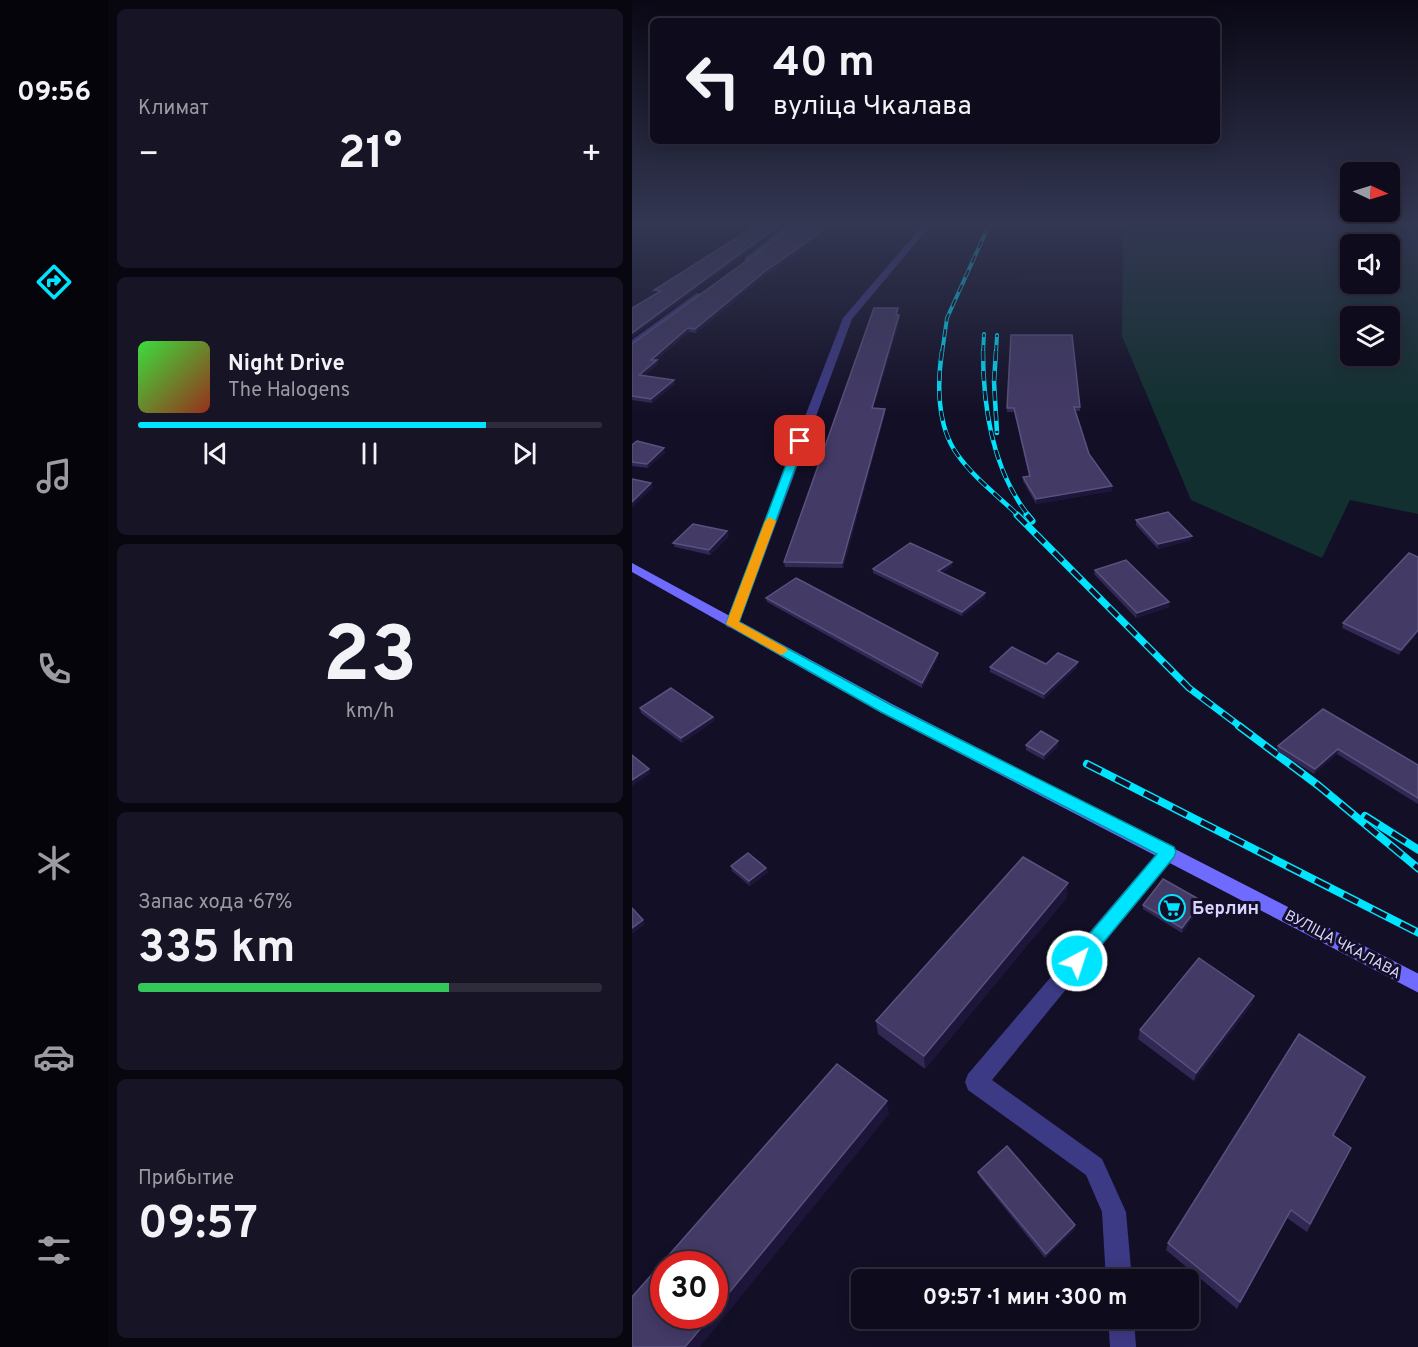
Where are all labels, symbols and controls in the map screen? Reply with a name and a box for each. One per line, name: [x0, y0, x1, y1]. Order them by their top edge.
text: 40 m: [773, 38, 875, 91]
icon: left: [674, 42, 752, 120]
text: 09:56: [17, 76, 91, 110]
text: вуліца Чкалава: [773, 90, 972, 124]
text: Климат: [138, 96, 209, 122]
text: 21°: [338, 127, 402, 184]
text: −: [138, 135, 159, 177]
text: +: [581, 135, 602, 177]
north arrow: [1340, 162, 1400, 222]
map controls: [1340, 162, 1400, 366]
button: sound: [1340, 234, 1400, 294]
icon: directions: [33, 261, 75, 303]
button: layers: [1340, 306, 1400, 366]
text: Night Drive: [228, 351, 345, 378]
text: The Halogens: [228, 378, 350, 404]
pin: [774, 415, 825, 466]
icon: arrive: [783, 424, 816, 457]
icon: previous: [199, 437, 232, 470]
icon: pause: [353, 437, 386, 470]
icon: next: [508, 437, 541, 470]
icon: music: [33, 455, 75, 497]
text: 23: [323, 610, 417, 709]
icon: phone: [33, 648, 75, 690]
text: km/h: [346, 699, 394, 725]
icon: climate: [33, 842, 75, 884]
text: Запас хода · 67%: [138, 890, 292, 916]
supermarket icon: Берлин: [1157, 893, 1187, 923]
place label: Берлин: [1192, 898, 1259, 921]
street label: ВУЛІЦА ЧКАЛАВА: [1281, 907, 1404, 984]
text: 335 km: [138, 921, 295, 978]
position arrow: [1045, 929, 1109, 993]
icon: car: [33, 1036, 75, 1078]
text: Прибытие: [138, 1166, 234, 1192]
text: 09:57: [138, 1197, 258, 1254]
icon: filters: [33, 1229, 75, 1271]
speed limit sign: 30: [650, 1251, 728, 1329]
text: 09:57 · 1 мин · 300 m: [923, 1285, 1127, 1312]

